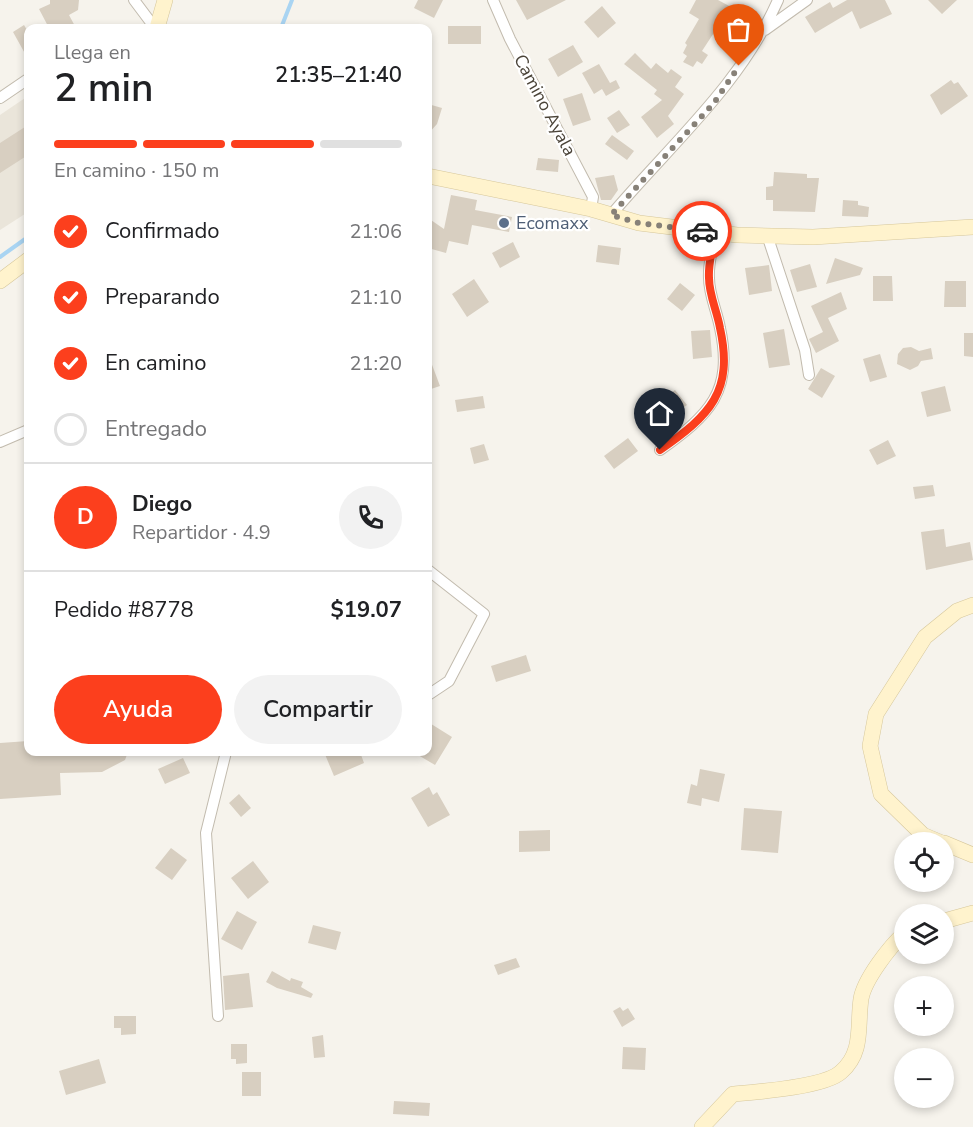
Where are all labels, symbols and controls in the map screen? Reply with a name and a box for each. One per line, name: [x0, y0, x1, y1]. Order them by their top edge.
pin: [713, 4, 764, 66]
icon: bag: [722, 13, 755, 46]
text: Llega en: [54, 39, 131, 66]
street label: Camino Ayala: [508, 50, 582, 160]
text: 21:35–21:40: [275, 60, 402, 90]
text: 2 min: [54, 62, 153, 115]
text: En camino · 150 m: [54, 157, 219, 184]
courier: [672, 201, 732, 261]
place label: Ecomaxx: [516, 211, 589, 235]
icon: check: [54, 215, 87, 248]
icon: car: [686, 215, 719, 248]
text: Confirmado: [105, 216, 220, 246]
marker: Ecomaxx: [497, 216, 511, 230]
text: 21:06: [349, 218, 402, 245]
icon: check: [54, 281, 87, 314]
text: Preparando: [105, 282, 220, 312]
text: 21:10: [349, 284, 402, 311]
icon: check: [54, 347, 87, 380]
text: En camino: [105, 348, 206, 378]
text: 21:20: [349, 350, 402, 377]
pin: [634, 388, 685, 450]
icon: home: [643, 397, 676, 430]
text: Entregado: [105, 414, 207, 444]
button: phone: [339, 486, 402, 549]
text: Diego: [132, 489, 192, 519]
text: D: [77, 502, 94, 532]
text: Repartidor · 4.9: [132, 519, 271, 546]
text: Pedido #8778: [54, 595, 194, 625]
text: $19.07: [331, 595, 402, 625]
button: Ayuda: [54, 675, 222, 744]
button: Compartir: [234, 675, 402, 744]
map controls: [894, 832, 954, 1108]
button: locate: [894, 832, 954, 892]
button: layers: [894, 904, 954, 964]
button: +: [894, 976, 954, 1036]
button: −: [894, 1048, 954, 1108]

